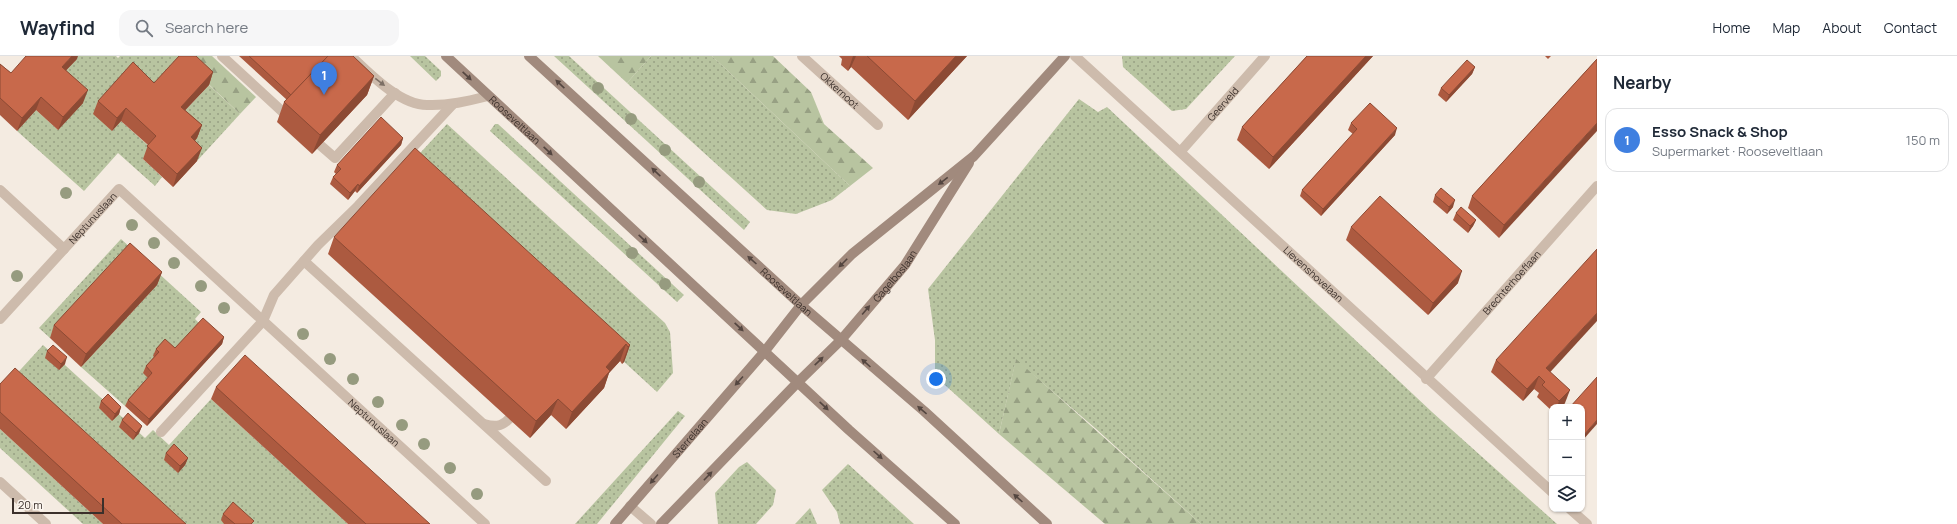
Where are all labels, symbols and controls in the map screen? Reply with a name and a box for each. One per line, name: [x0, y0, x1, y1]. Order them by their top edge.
search box: [119, 10, 399, 46]
text: Wayfind: [20, 15, 95, 41]
icon: search: [133, 17, 155, 39]
text: Search here: [165, 17, 248, 38]
text: Home: [1713, 18, 1750, 37]
text: Map: [1772, 18, 1800, 37]
text: About: [1822, 18, 1862, 37]
text: Contact: [1884, 18, 1937, 37]
pin: 1: [311, 62, 337, 95]
street label: Okkernoot: [817, 69, 862, 112]
one-way arrow: [462, 71, 472, 81]
text: Nearby: [1613, 71, 1671, 94]
one-way arrow: [374, 78, 385, 86]
one-way arrow: [555, 80, 565, 89]
street label: Geerveld: [1204, 84, 1242, 124]
street label: Rooseveltlaan: [486, 93, 544, 147]
text: Esso Snack & Shop: [1652, 121, 1788, 142]
text: 1: [1624, 131, 1630, 149]
text: 150 m: [1906, 131, 1940, 149]
text: Supermarket · Rooseveltlaan: [1652, 142, 1823, 160]
one-way arrow: [543, 146, 552, 155]
one-way arrow: [651, 168, 661, 177]
one-way arrow: [938, 176, 949, 185]
street label: Neptunuslaan: [65, 189, 120, 247]
one-way arrow: [638, 234, 648, 244]
street label: Lievenshovelaan: [1280, 243, 1347, 305]
street label: Gagelboslaan: [869, 247, 920, 305]
street label: Brechterhoeflaan: [1479, 247, 1544, 318]
one-way arrow: [747, 255, 757, 265]
one-way arrow: [838, 258, 848, 268]
street label: Rooseveltlaan: [758, 264, 815, 319]
one-way arrow: [862, 305, 871, 316]
one-way arrow: [734, 322, 743, 331]
one-way arrow: [814, 356, 824, 366]
one-way arrow: [861, 358, 871, 367]
your location: [926, 369, 946, 389]
one-way arrow: [735, 376, 744, 385]
street label: Neptunuslaan: [345, 395, 403, 450]
one-way arrow: [818, 401, 829, 410]
map controls: [1549, 404, 1585, 512]
button: +: [1549, 404, 1585, 440]
one-way arrow: [917, 406, 928, 415]
street label: Sterrelaan: [669, 415, 711, 461]
button: −: [1549, 440, 1585, 476]
one-way arrow: [873, 451, 884, 460]
one-way arrow: [703, 471, 713, 481]
one-way arrow: [649, 473, 658, 484]
button: layers: [1549, 476, 1585, 512]
one-way arrow: [1013, 493, 1024, 502]
scale bar: [12, 496, 104, 515]
text: 20 m: [18, 497, 43, 512]

